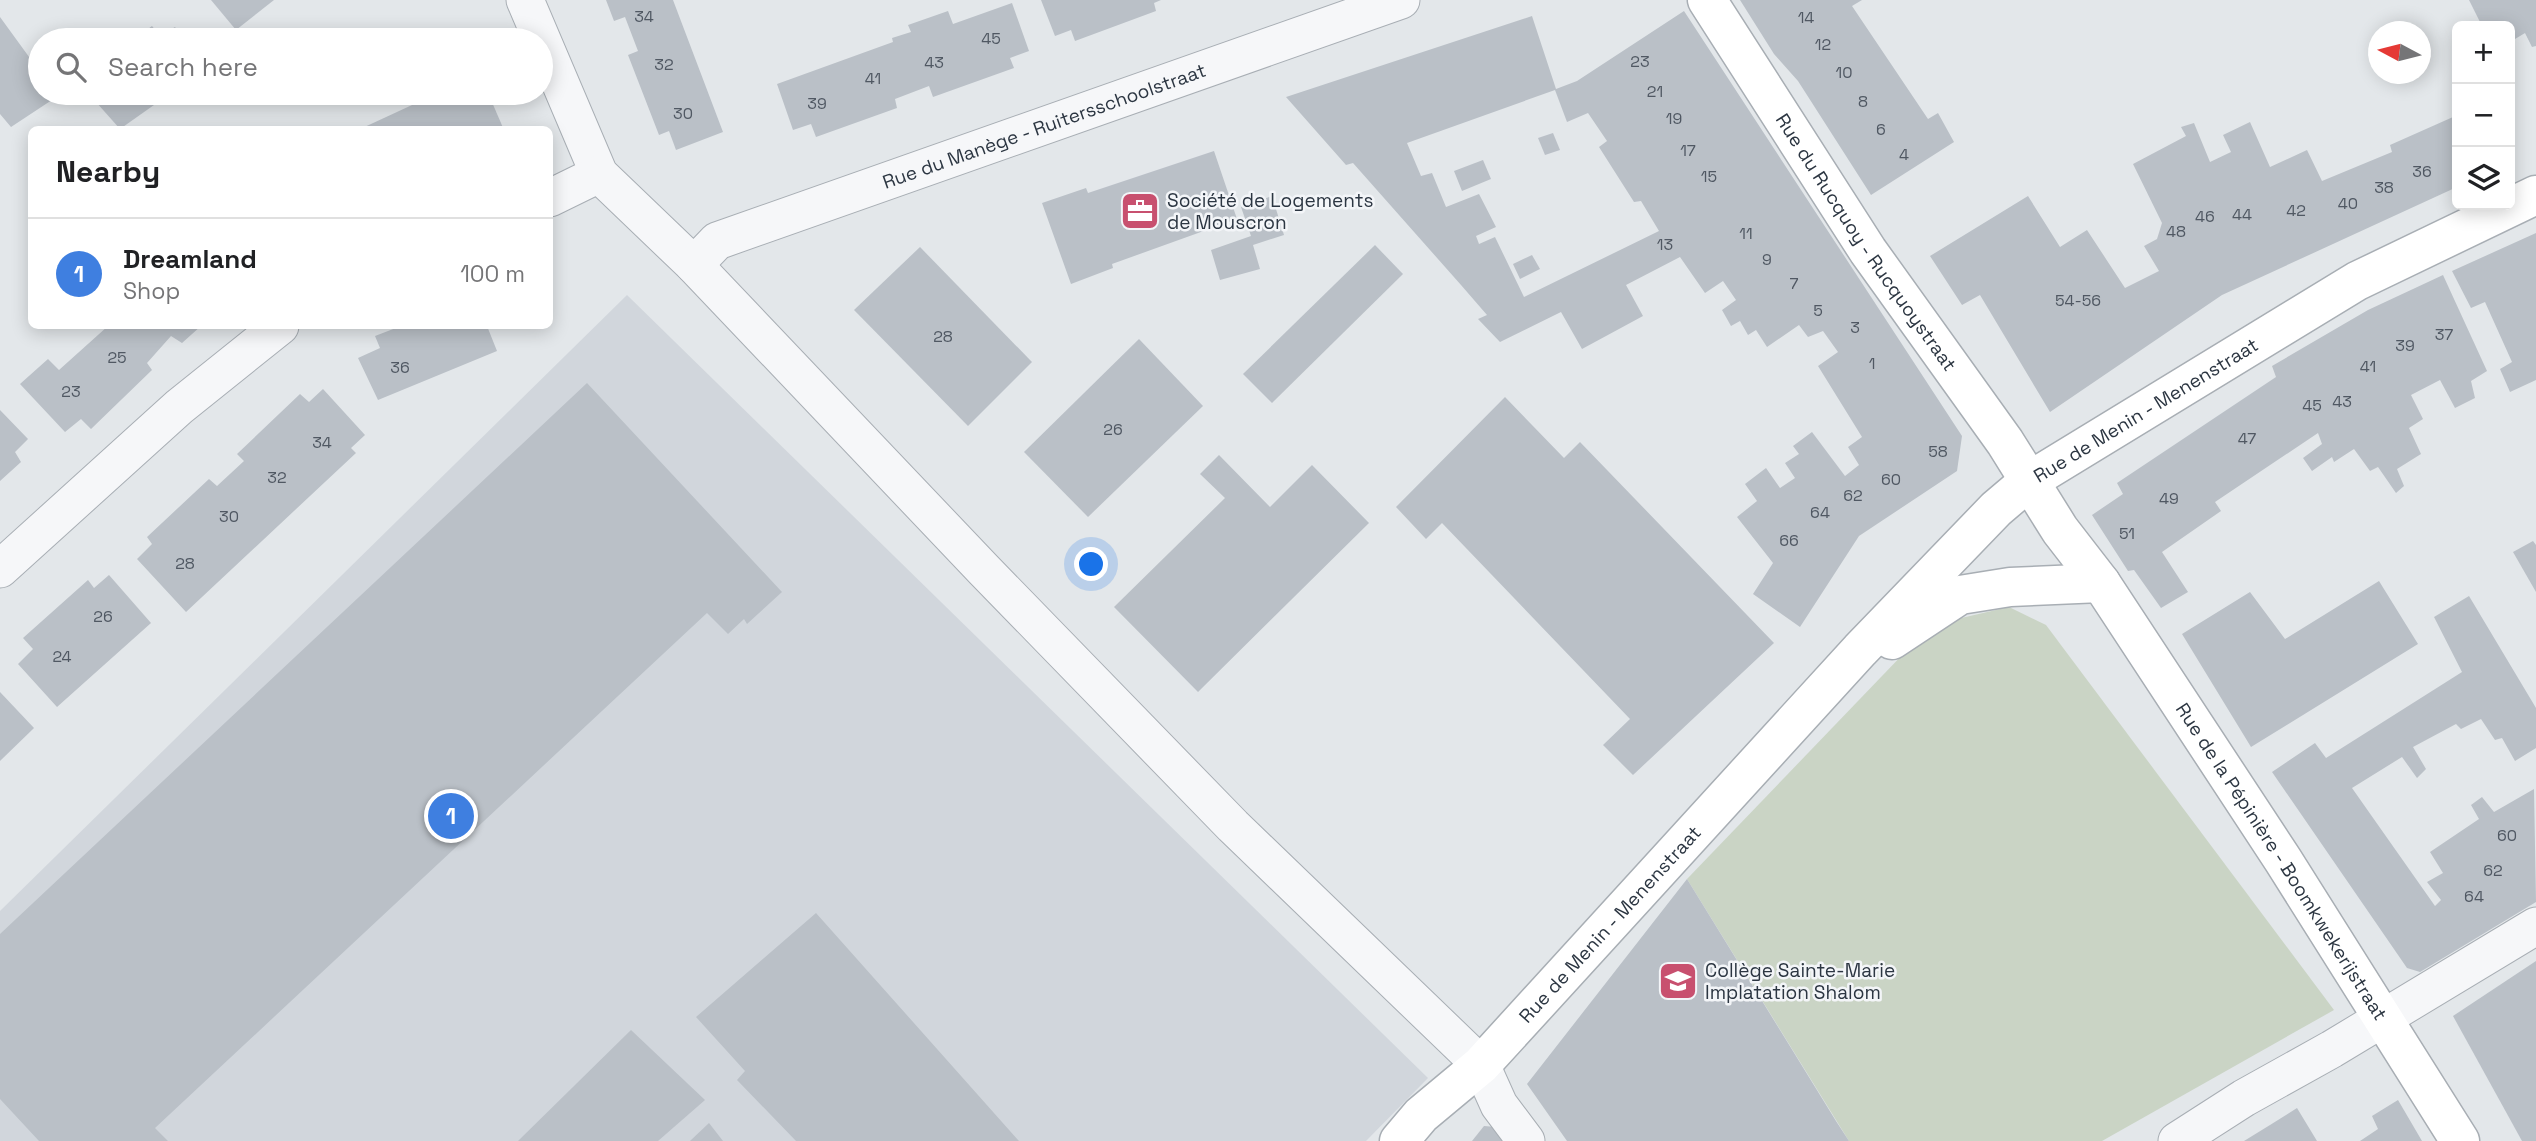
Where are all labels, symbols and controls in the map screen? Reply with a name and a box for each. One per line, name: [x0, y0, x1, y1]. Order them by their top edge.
house number: 34: [634, 6, 654, 27]
house number: 14: [1798, 7, 1814, 28]
north arrow: [2368, 21, 2431, 84]
map controls: [2452, 21, 2515, 210]
button: +: [2452, 21, 2515, 84]
search box: [28, 28, 553, 105]
house number: 45: [981, 28, 1001, 49]
house number: 12: [1815, 34, 1831, 55]
icon: search: [52, 48, 90, 86]
text: Search here: [108, 50, 258, 84]
house number: 23: [1630, 51, 1650, 72]
house number: 43: [924, 52, 944, 73]
house number: 32: [654, 54, 674, 75]
street label: Rue du Manège - Ruitersschoolstraat: [879, 58, 1209, 195]
house number: 10: [1836, 62, 1852, 83]
house number: 41: [865, 68, 881, 89]
house number: 21: [1647, 81, 1663, 102]
button: −: [2452, 84, 2515, 147]
house number: 8: [1858, 91, 1868, 112]
house number: 39: [807, 93, 827, 114]
house number: 30: [673, 103, 693, 124]
house number: 19: [1666, 108, 1682, 129]
street label: Rue du Rucquoy - Rucquoystraat: [1770, 109, 1962, 376]
house number: 6: [1876, 119, 1886, 140]
house number: 17: [1680, 140, 1696, 161]
house number: 4: [1899, 144, 1909, 165]
button: layers: [2452, 147, 2515, 210]
text: Nearby: [56, 152, 160, 191]
house number: 36: [2412, 161, 2432, 182]
house number: 15: [1701, 166, 1717, 187]
house number: 38: [2374, 177, 2394, 198]
place label: Société de Logements de Mouscron: [1167, 188, 1373, 235]
office icon: Société de Logements de Mouscron: [1119, 190, 1161, 232]
house number: 40: [2338, 193, 2358, 214]
house number: 42: [2286, 200, 2306, 221]
house number: 44: [2232, 204, 2252, 225]
house number: 46: [2195, 206, 2215, 227]
house number: 48: [2166, 221, 2186, 242]
house number: 11: [1739, 223, 1753, 244]
house number: 13: [1657, 234, 1673, 255]
text: Dreamland: [123, 242, 257, 276]
house number: 9: [1762, 249, 1772, 270]
text: 1: [74, 259, 84, 289]
text: 100 m: [460, 259, 525, 289]
house number: 7: [1789, 273, 1799, 294]
text: Shop: [123, 276, 180, 306]
house number: 54-56: [2055, 290, 2101, 311]
house number: 5: [1813, 300, 1823, 321]
house number: 3: [1850, 317, 1860, 338]
house number: 37: [2435, 324, 2453, 345]
house number: 28: [933, 326, 953, 347]
street label: Rue de Menin - Menenstraat: [2029, 332, 2263, 488]
house number: 39: [2395, 335, 2415, 356]
house number: 25: [107, 347, 127, 368]
house number: 1: [1869, 353, 1875, 374]
house number: 41: [2360, 356, 2376, 377]
house number: 36: [390, 357, 410, 378]
house number: 23: [61, 381, 81, 402]
house number: 43: [2332, 391, 2352, 412]
house number: 45: [2302, 395, 2322, 416]
house number: 26: [1103, 419, 1123, 440]
house number: 47: [2238, 428, 2256, 449]
house number: 34: [312, 432, 332, 453]
house number: 58: [1928, 441, 1948, 462]
house number: 32: [267, 467, 287, 488]
house number: 60: [1881, 469, 1901, 490]
house number: 62: [1843, 485, 1863, 506]
house number: 49: [2159, 488, 2179, 509]
house number: 64: [1810, 502, 1830, 523]
house number: 30: [219, 506, 239, 527]
house number: 51: [2119, 523, 2135, 544]
house number: 66: [1779, 530, 1799, 551]
your location: [1074, 547, 1108, 581]
house number: 28: [175, 553, 195, 574]
house number: 26: [93, 606, 113, 627]
house number: 24: [52, 646, 72, 667]
street label: Rue de la Pépinière - Boomkwekerijstraat: [2170, 698, 2393, 1025]
pin: 1: [428, 790, 474, 842]
street label: Rue de Menin - Menenstraat: [1514, 820, 1707, 1028]
house number: 60: [2497, 825, 2517, 846]
house number: 62: [2483, 860, 2503, 881]
house number: 64: [2464, 886, 2484, 907]
place label: Collège Sainte-Marie Implatation Shalom: [1705, 958, 1895, 1005]
school or university icon: Collège Sainte-Marie Implatation Shalom: [1657, 960, 1699, 1002]

